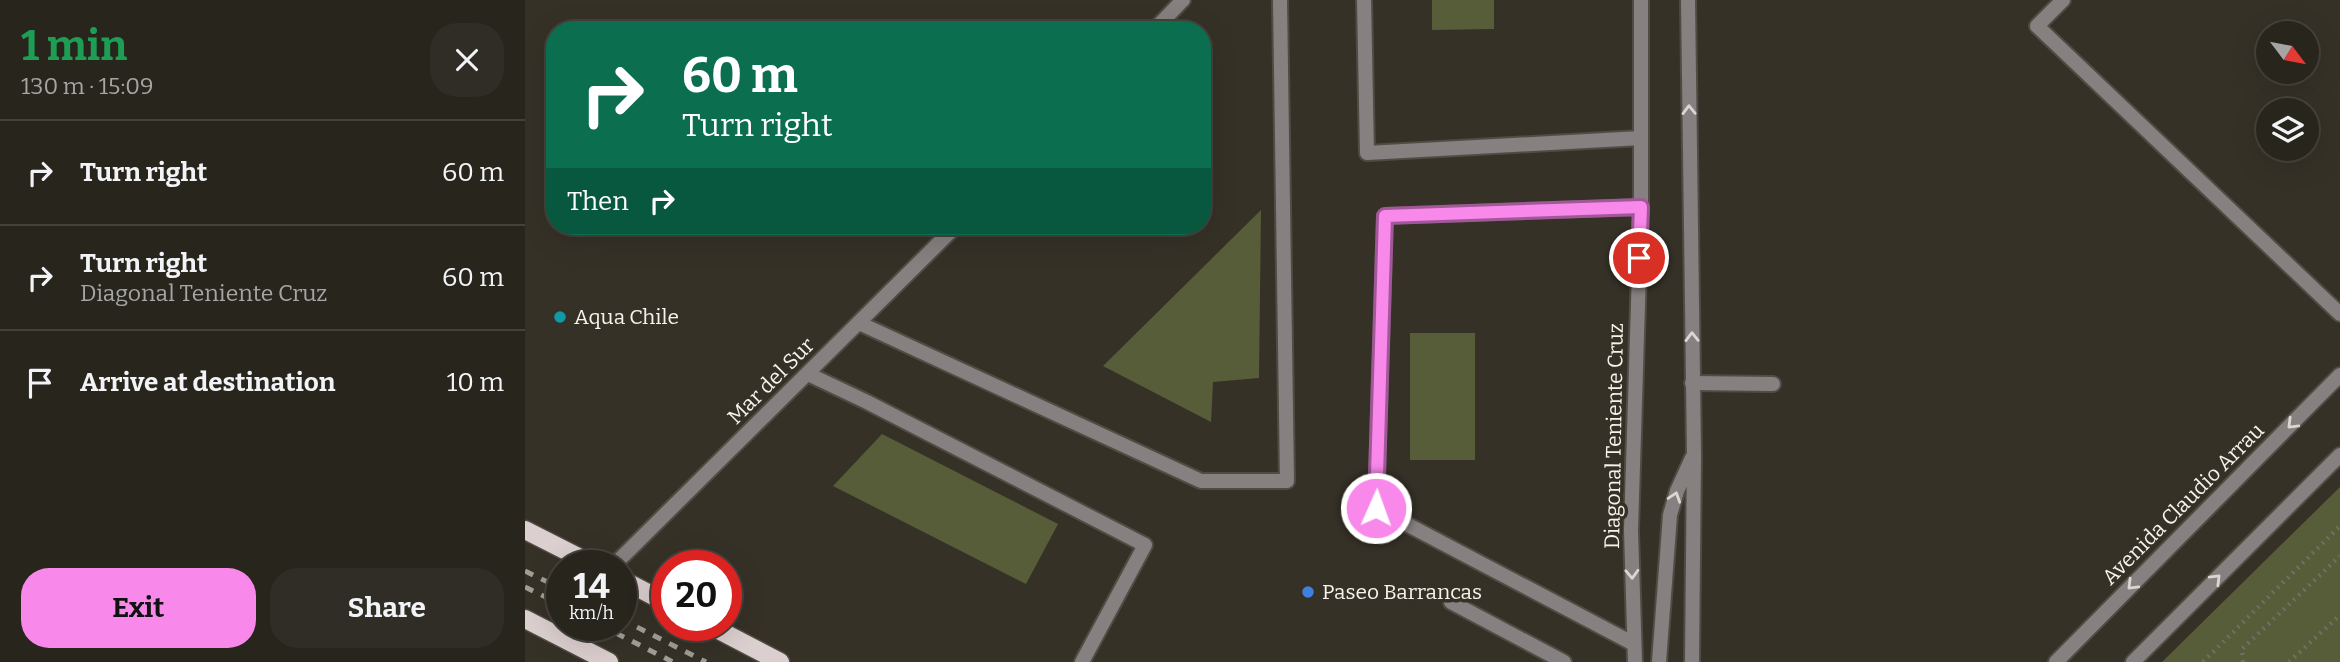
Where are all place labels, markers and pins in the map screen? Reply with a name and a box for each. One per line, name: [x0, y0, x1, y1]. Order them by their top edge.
pin: [1609, 228, 1669, 288]
place label: Aqua Chile: [574, 304, 679, 330]
marker: Aqua Chile: [552, 309, 568, 325]
place label: Paseo Barrancas: [1322, 579, 1482, 605]
marker: Paseo Barrancas: [1300, 584, 1316, 600]

